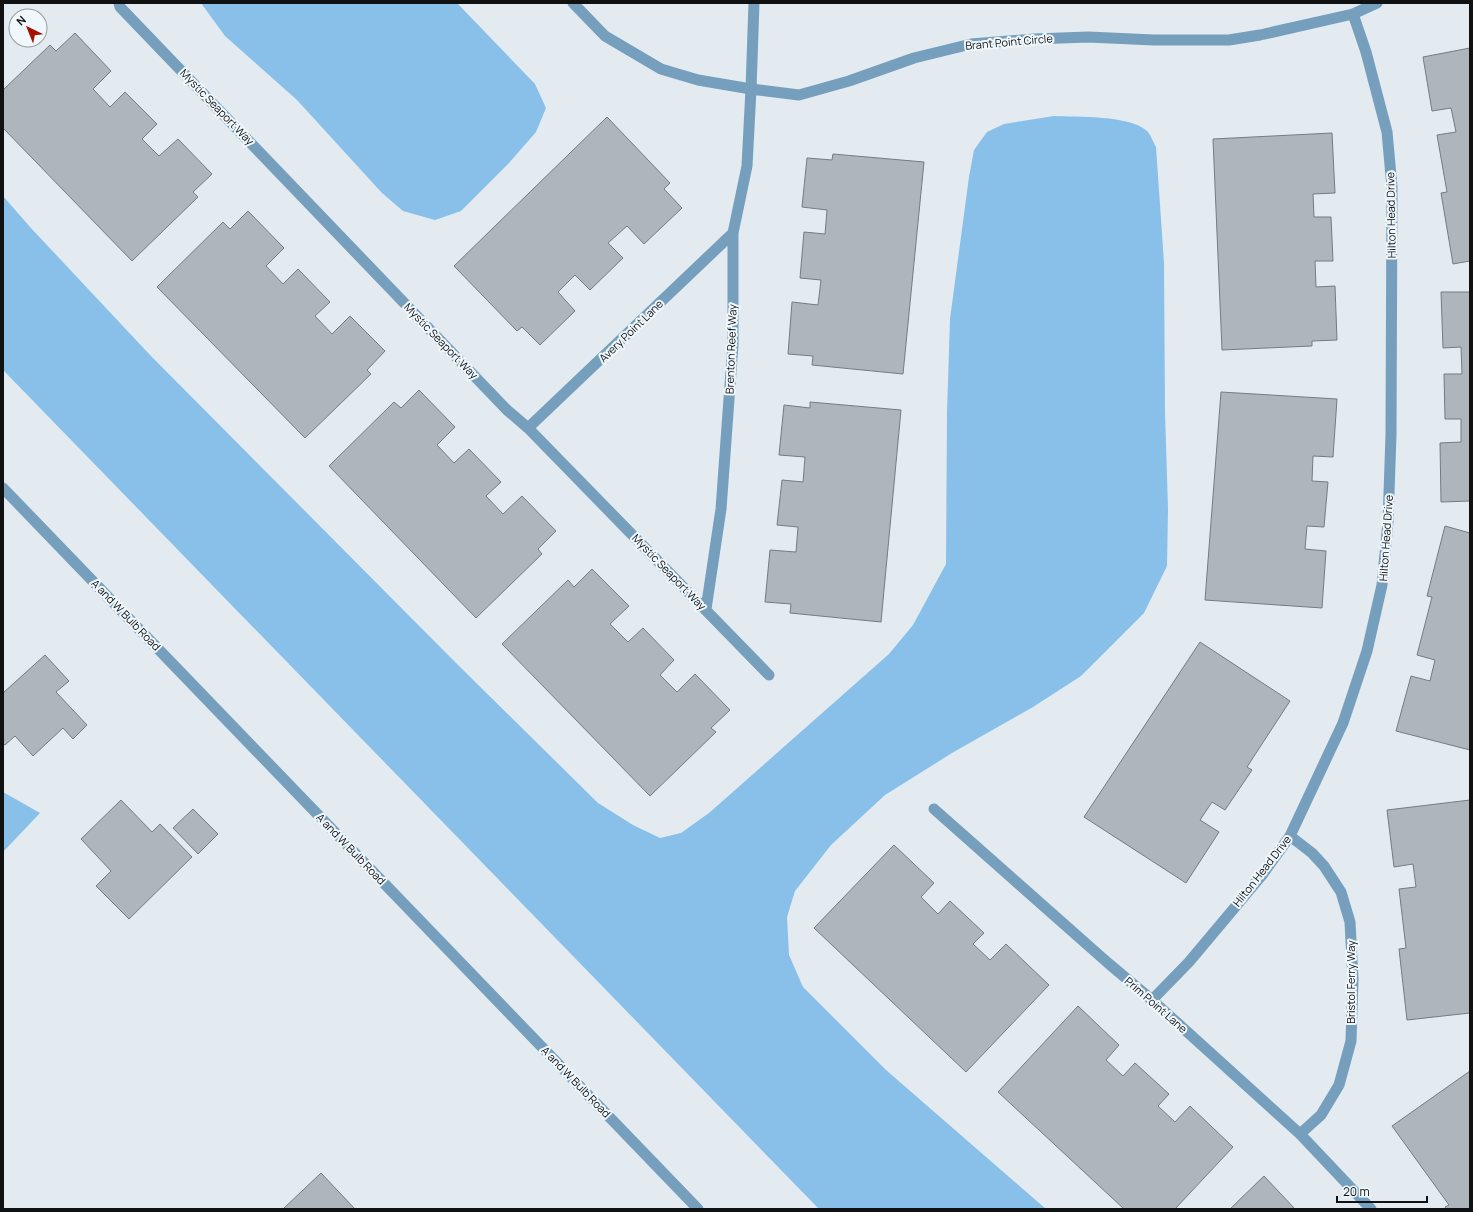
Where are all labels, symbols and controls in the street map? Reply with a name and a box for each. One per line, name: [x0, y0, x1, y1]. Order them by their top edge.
north arrow: [8, 8, 48, 48]
text: N: [13, 12, 29, 29]
street label: Brant Point Circle: [965, 30, 1054, 53]
street label: Mystic Seaport Way: [177, 65, 258, 148]
street label: Hilton Head Drive: [1382, 171, 1399, 258]
street label: Avery Point Lane: [595, 296, 666, 365]
street label: Mystic Seaport Way: [401, 299, 482, 382]
street label: Brenton Reef Way: [721, 304, 740, 394]
street label: Hilton Head Drive: [1375, 494, 1396, 582]
street label: Mystic Seaport Way: [629, 530, 710, 613]
street label: A and W Bulb Road: [88, 576, 164, 654]
street label: A and W Bulb Road: [313, 810, 389, 888]
street label: Hilton Head Drive: [1229, 832, 1294, 909]
street label: Bristol Ferry Way: [1343, 940, 1358, 1024]
street label: Prim Point Lane: [1122, 973, 1191, 1036]
street label: A and W Bulb Road: [538, 1043, 614, 1121]
scale bar: [1337, 1178, 1427, 1204]
text: 20 m: [1343, 1183, 1370, 1200]

